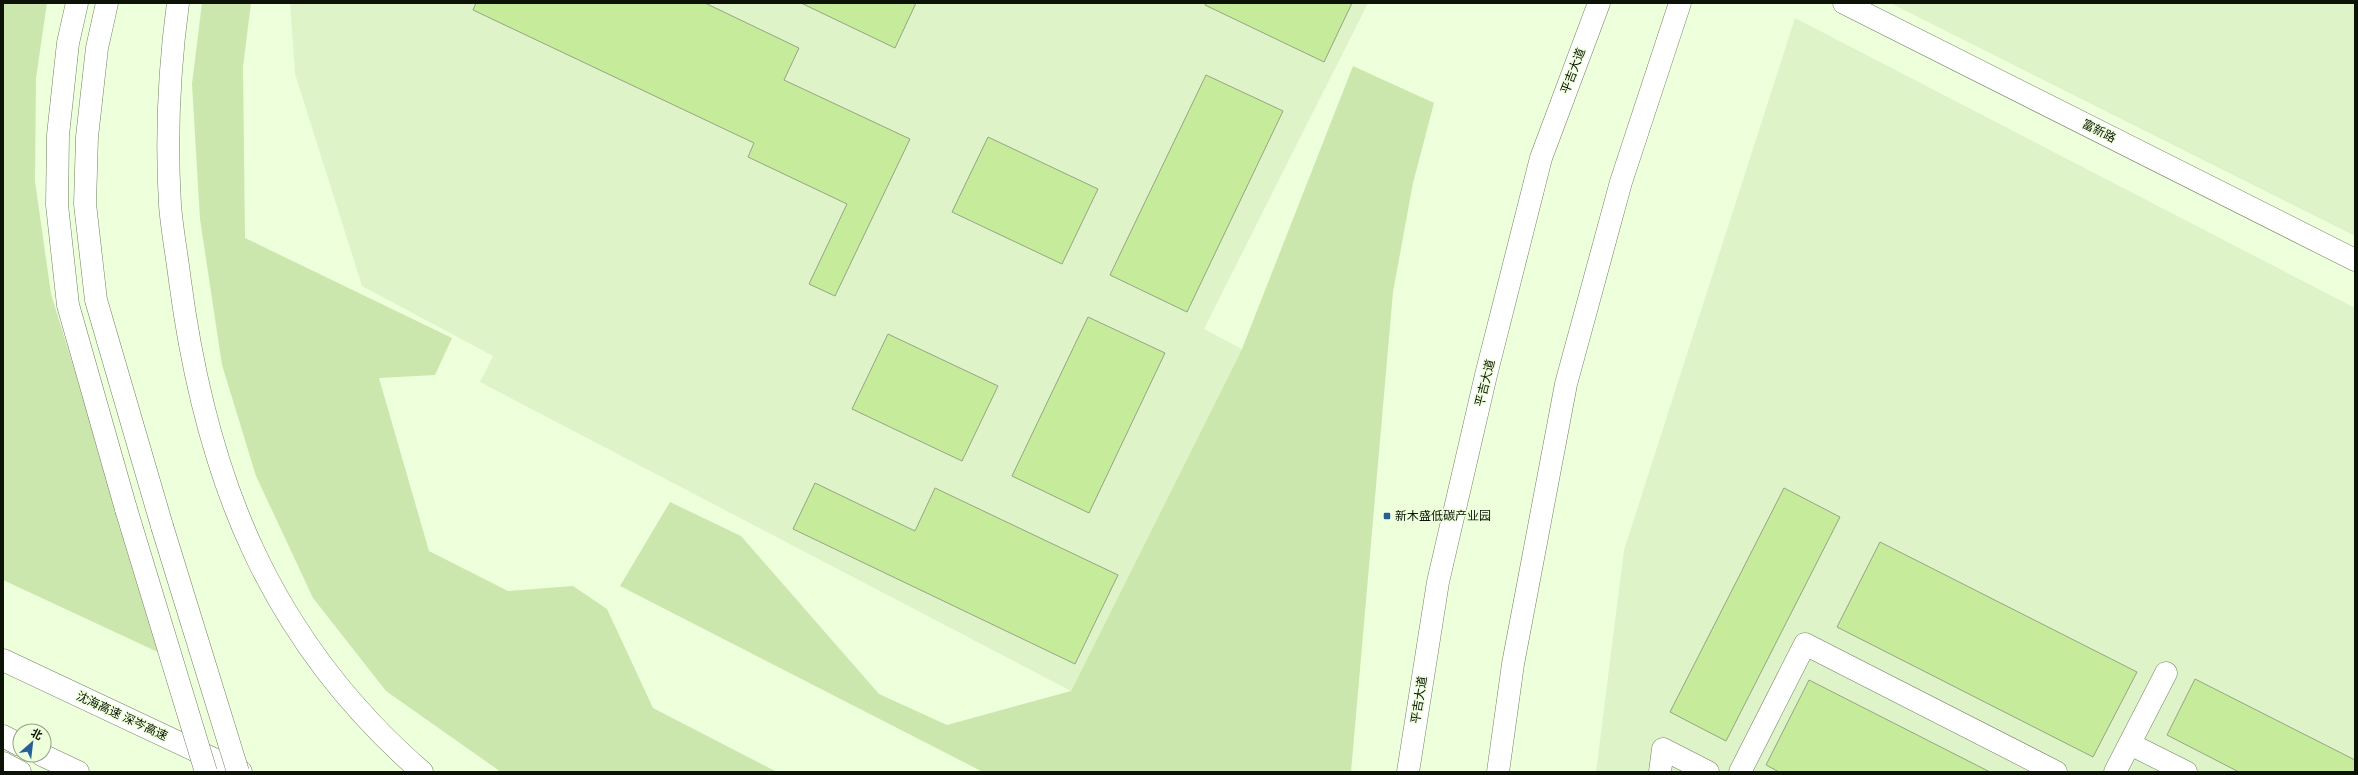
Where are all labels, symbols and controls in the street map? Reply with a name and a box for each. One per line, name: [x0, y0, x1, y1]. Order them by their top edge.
street label: 平吉大道: [1558, 46, 1588, 96]
street label: 富新路: [2080, 117, 2118, 145]
street label: 平吉大道: [1472, 358, 1498, 408]
place label: 新木盛低碳产业园: [1395, 509, 1491, 523]
marker: 新木盛低碳产业园: [1382, 511, 1392, 521]
street label: 平吉大道: [1408, 675, 1430, 725]
street label: 沈海高速 深岑高速: [74, 689, 170, 743]
north arrow: [12, 723, 52, 763]
text: 北: [29, 726, 44, 743]

